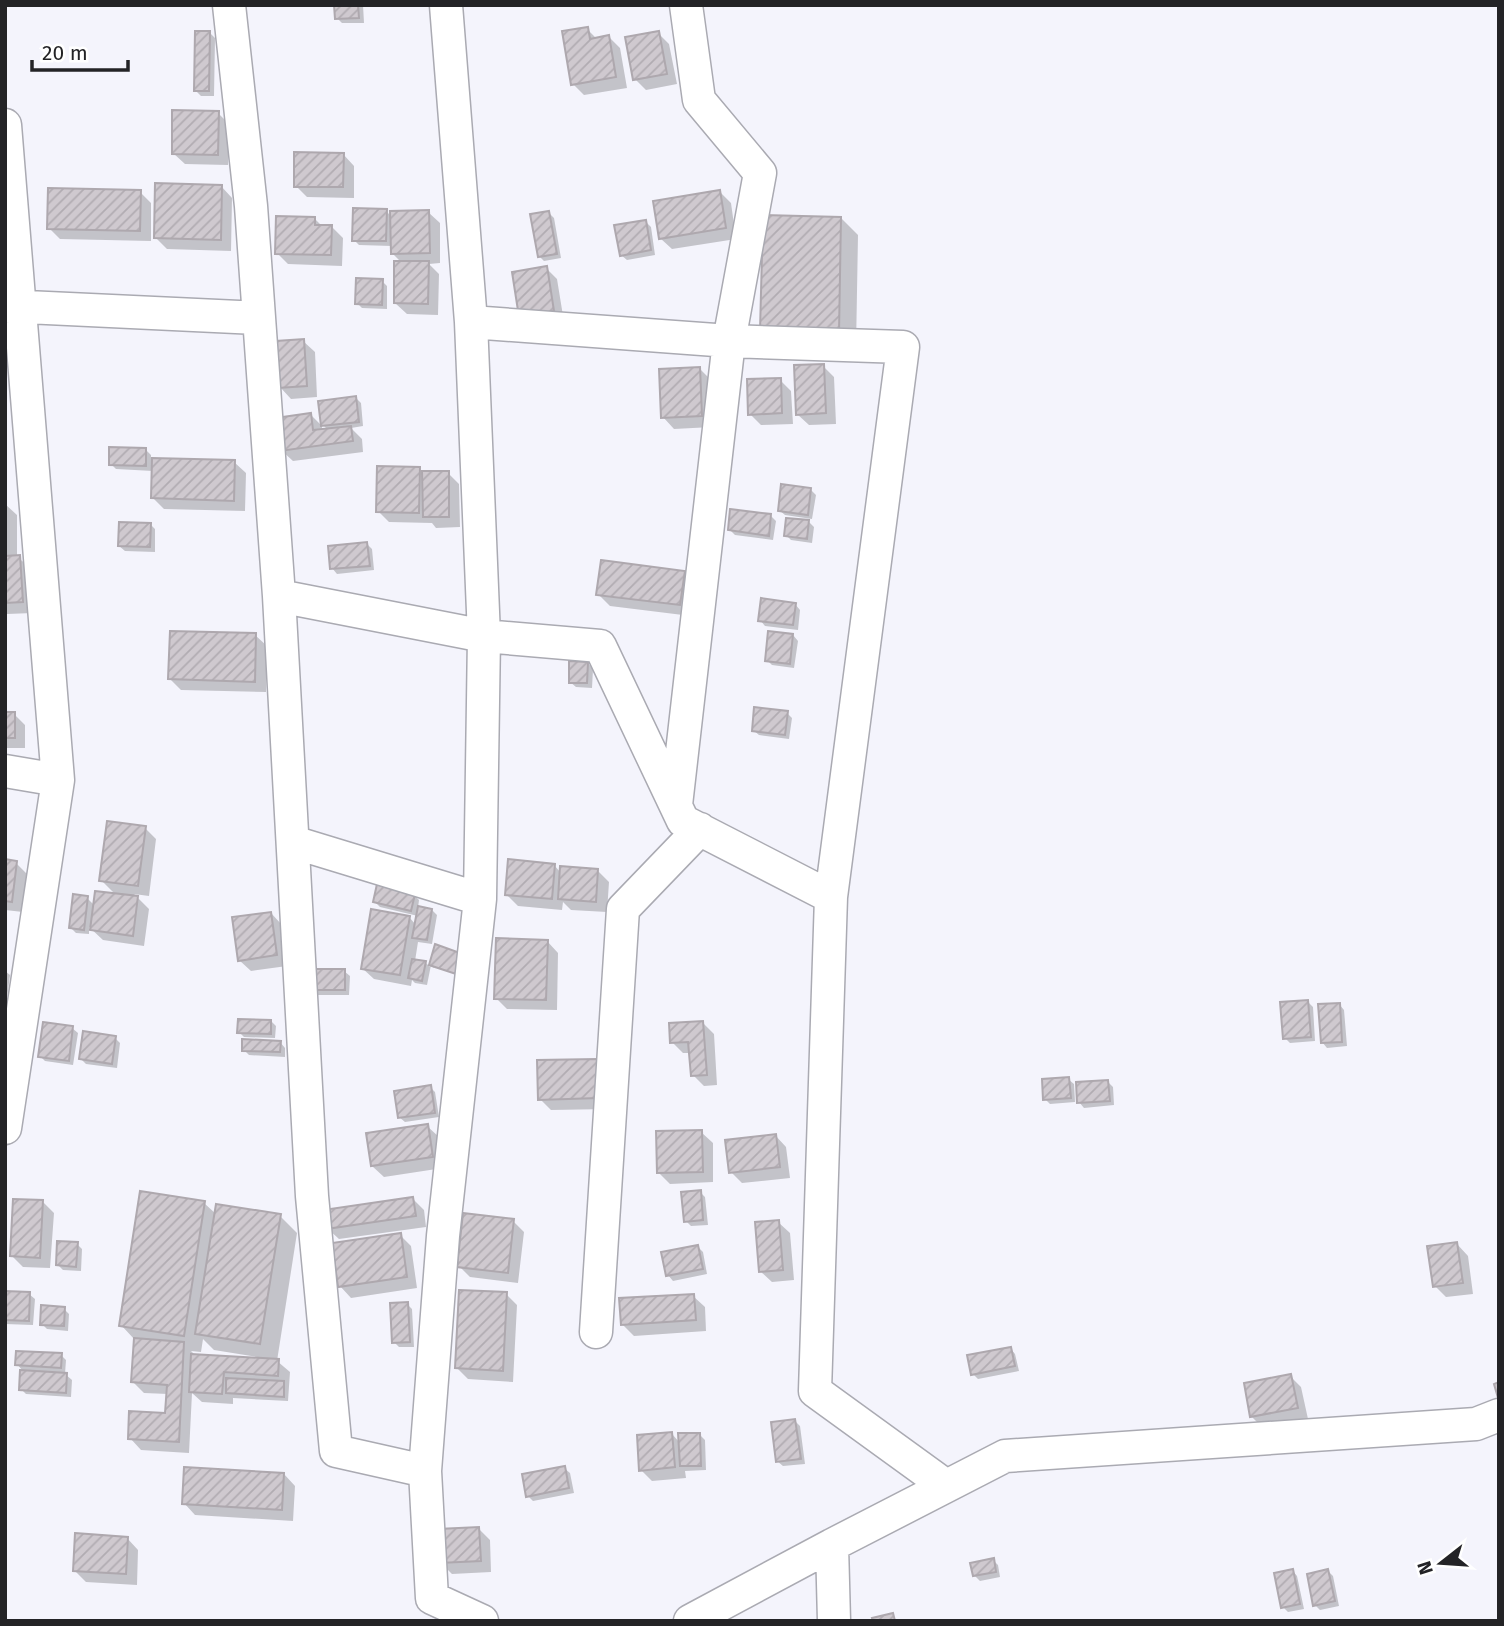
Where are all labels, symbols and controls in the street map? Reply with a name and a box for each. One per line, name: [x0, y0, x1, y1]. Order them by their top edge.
scale bar: [32, 28, 128, 72]
text: 20 m: [42, 40, 88, 66]
north arrow: [1406, 1528, 1476, 1598]
text: N: [1412, 1558, 1438, 1577]

